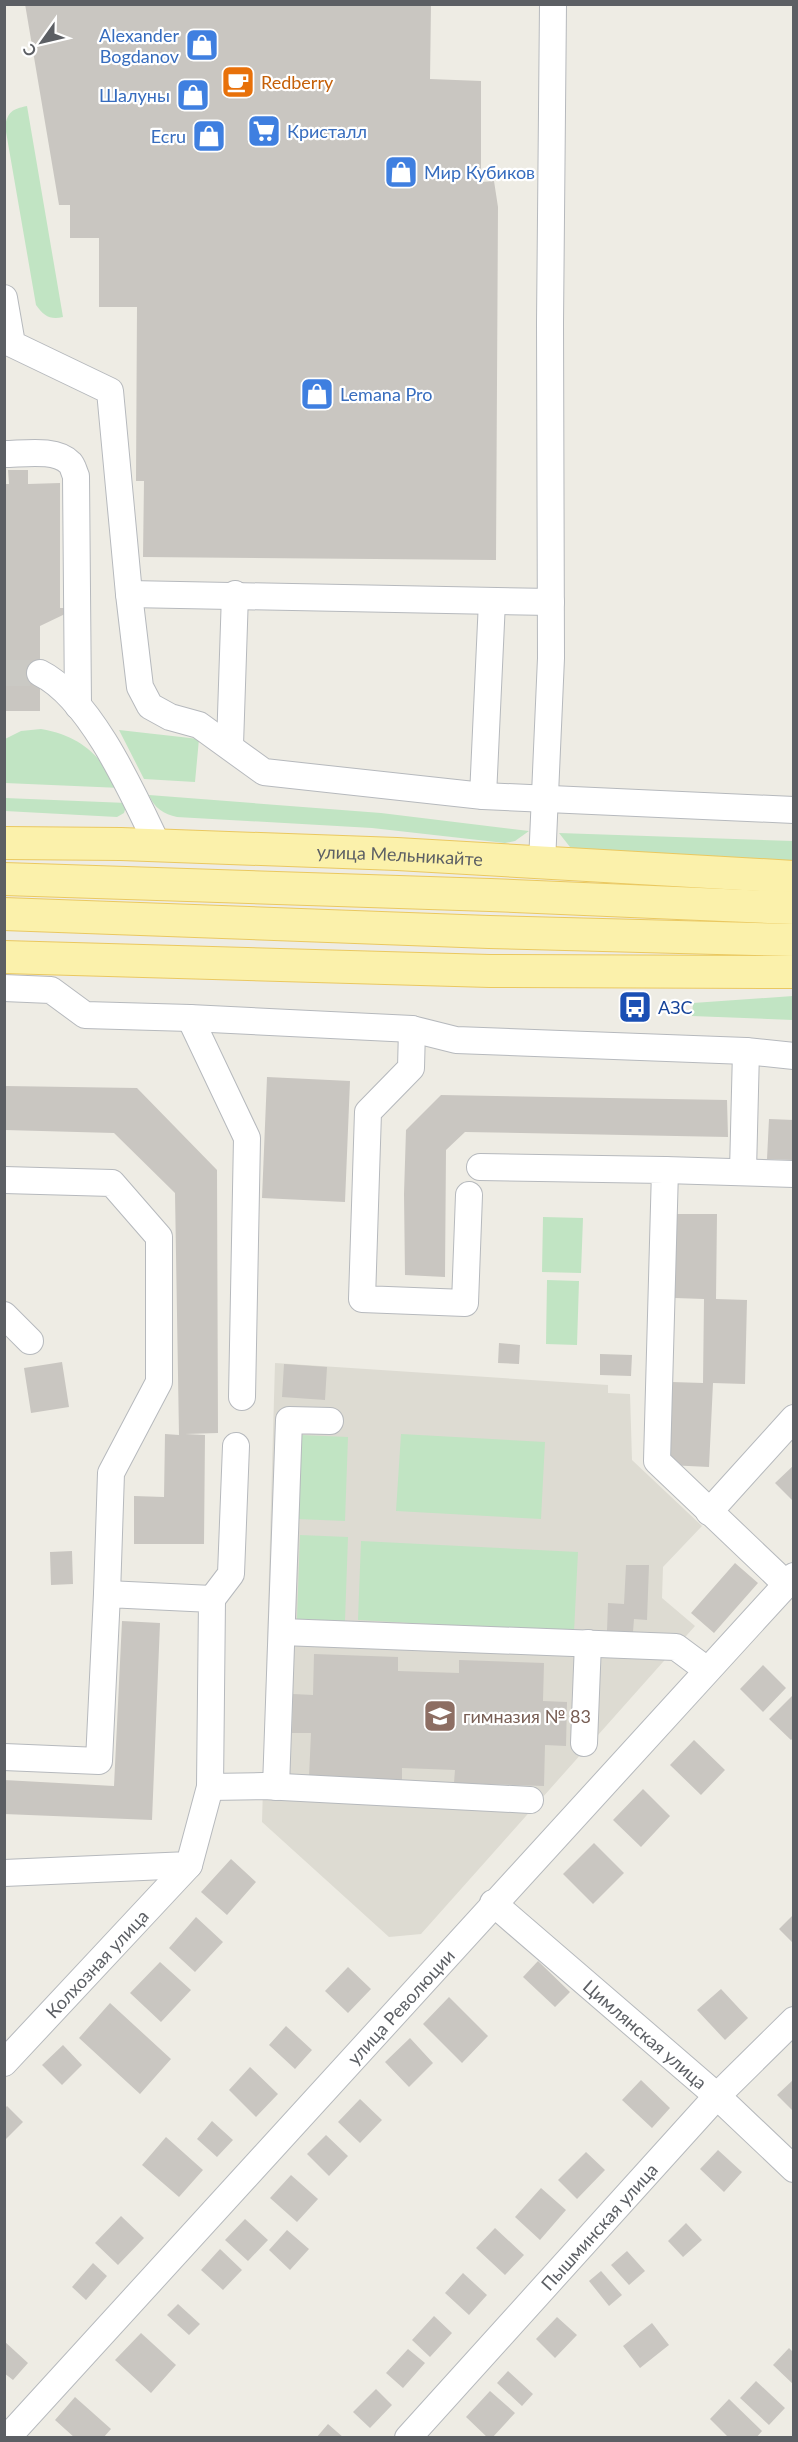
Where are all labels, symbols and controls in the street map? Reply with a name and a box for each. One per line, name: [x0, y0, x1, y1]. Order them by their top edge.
north arrow: [12, 12, 72, 72]
place label: Alexander Bogdanov: [99, 24, 180, 67]
shop icon: Alexander Bogdanov: [184, 27, 220, 63]
text: С: [18, 41, 40, 60]
cafe icon: Redberry: [220, 64, 256, 100]
place label: Redberry: [261, 71, 334, 93]
shop icon: Шалуны: [175, 77, 211, 113]
place label: Шалуны: [99, 84, 170, 106]
supermarket icon: Кристалл: [246, 113, 282, 149]
shop icon: Ecru: [191, 118, 227, 154]
place label: Кристалл: [287, 120, 367, 142]
place label: Ecru: [151, 125, 186, 147]
shop icon: Мир Кубиков: [383, 154, 419, 190]
place label: Мир Кубиков: [424, 161, 535, 183]
shop icon: Lemana Pro: [299, 376, 335, 412]
place label: Lemana Pro: [340, 383, 432, 405]
street label: улица Мельникайте: [316, 840, 483, 870]
bus stop icon: АЗС: [617, 989, 653, 1025]
place label: АЗС: [658, 996, 693, 1018]
school or university icon: гимназия № 83: [422, 1698, 458, 1734]
place label: гимназия № 83: [463, 1705, 591, 1727]
street label: Колхозная улица: [41, 1905, 153, 2022]
street label: улица Революции: [342, 1944, 459, 2069]
street label: Цимлянская улица: [579, 1975, 712, 2093]
street label: Пышминская улица: [536, 2158, 662, 2295]

